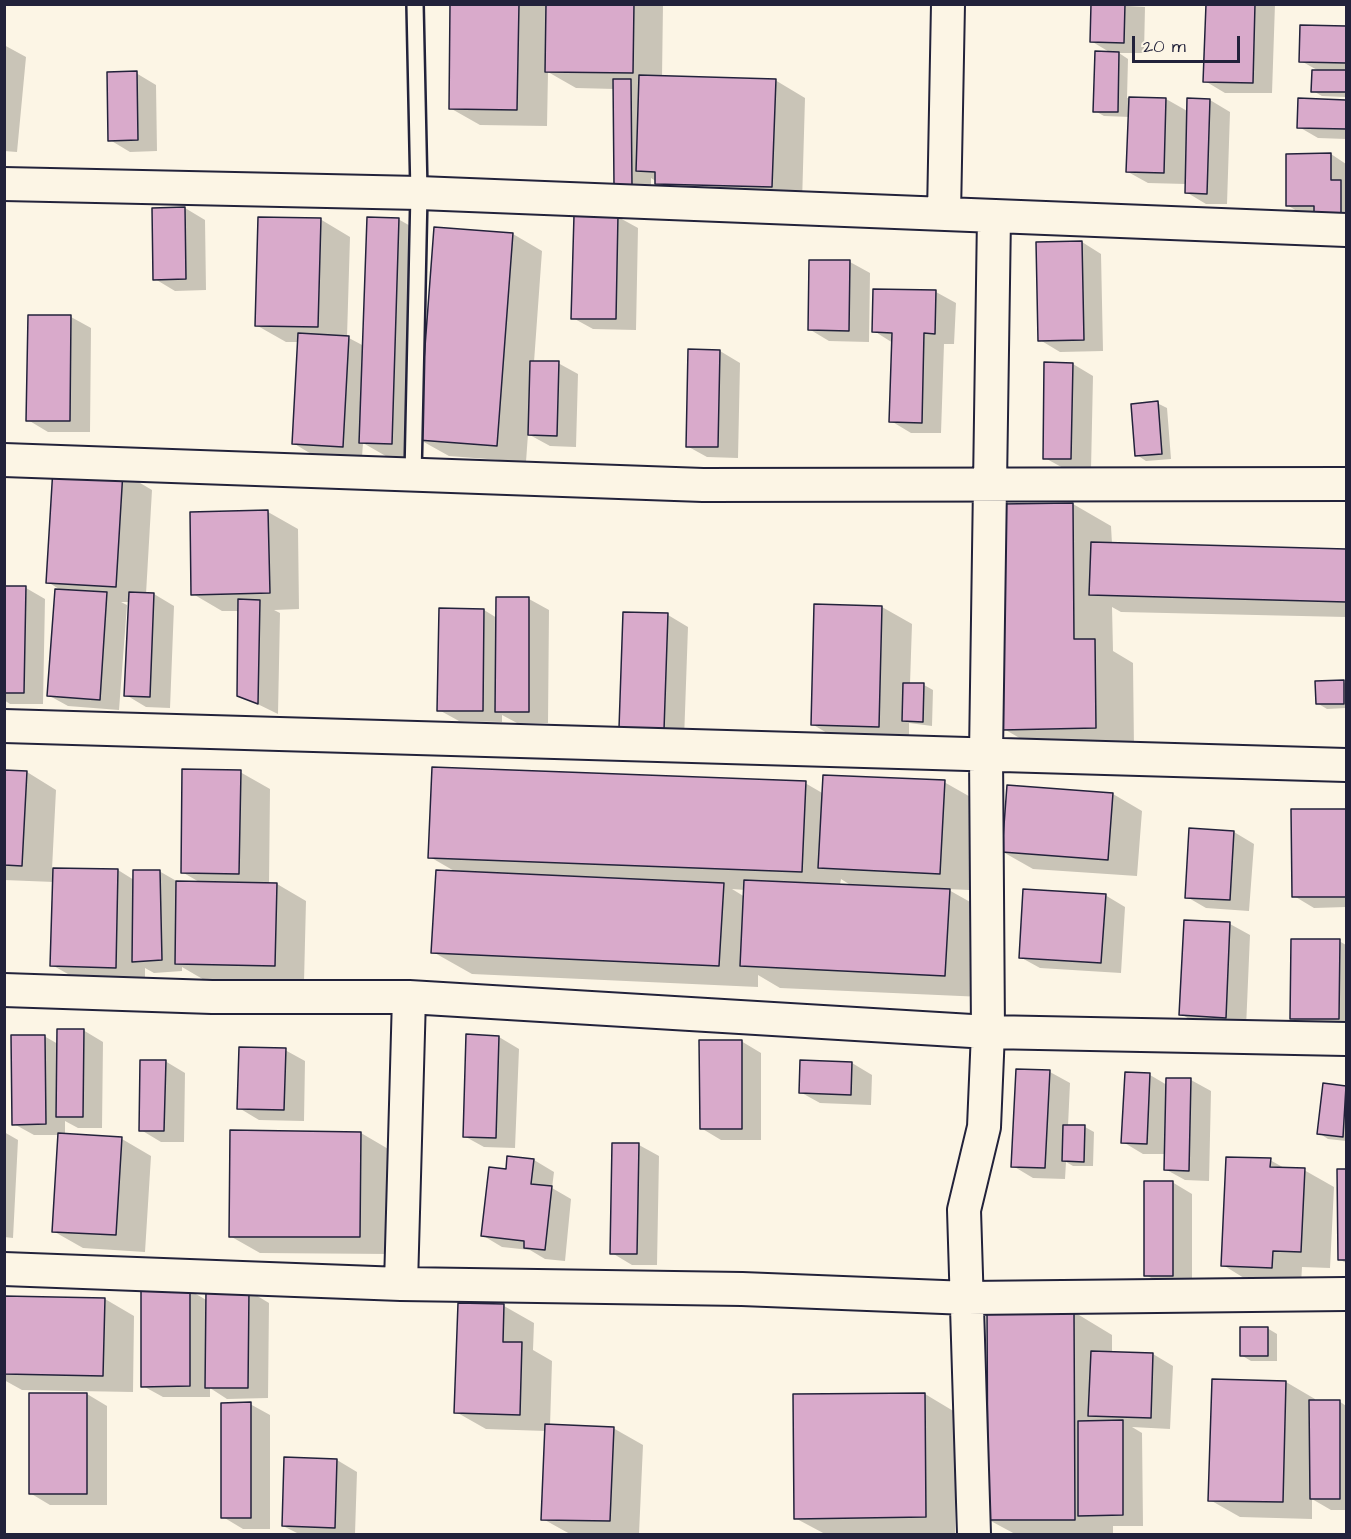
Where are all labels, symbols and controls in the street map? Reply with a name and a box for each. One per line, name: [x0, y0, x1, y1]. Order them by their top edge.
scale bar: [1135, 24, 1243, 62]
text: 20 m: [1143, 34, 1186, 59]

